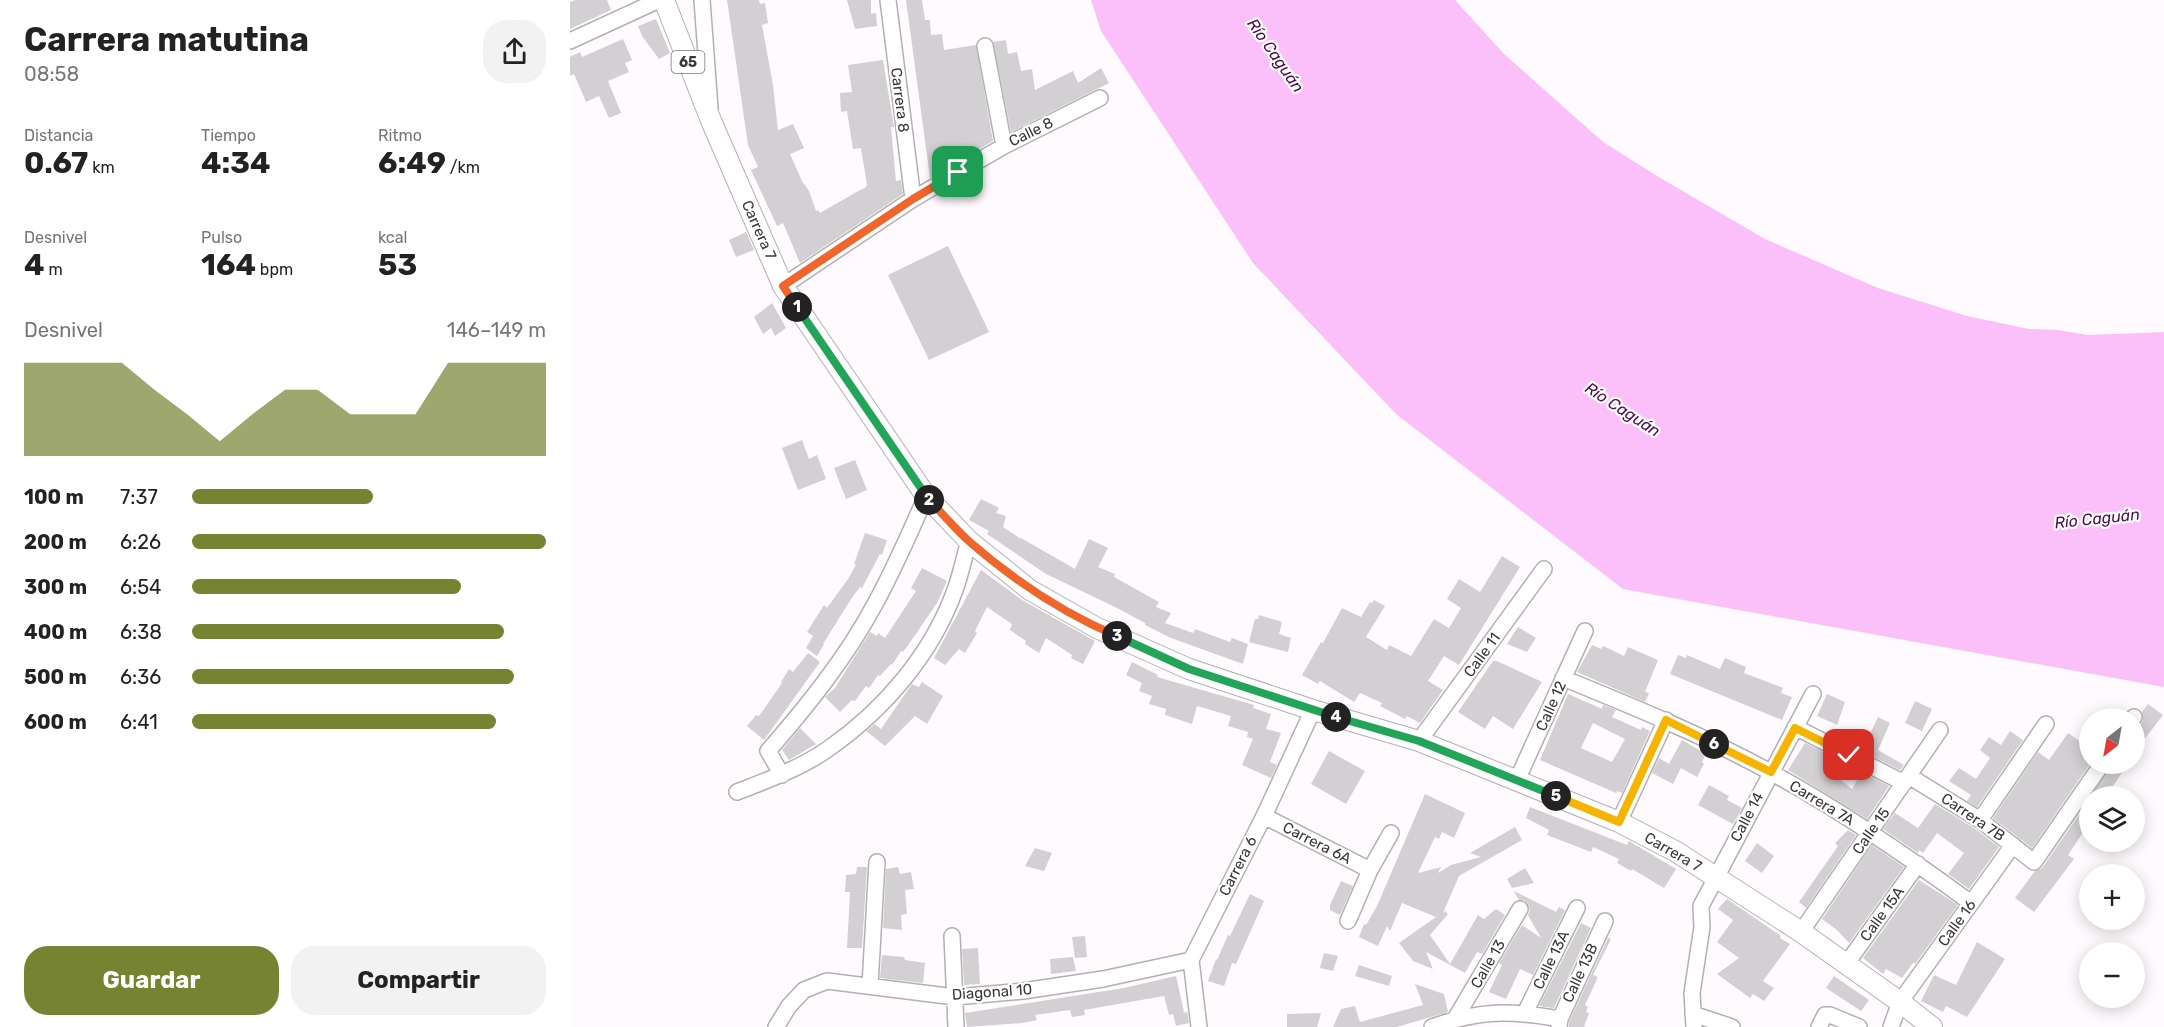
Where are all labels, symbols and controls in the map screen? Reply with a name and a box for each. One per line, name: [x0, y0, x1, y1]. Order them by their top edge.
water label: Río Caguán: [1243, 15, 1308, 96]
text: Carrera matutina: [24, 20, 309, 59]
button: share: [483, 20, 546, 83]
road number: 65: [672, 51, 704, 73]
text: 08:58: [24, 62, 79, 86]
street label: Carrera 8: [887, 67, 913, 133]
street label: Calle 8: [1006, 114, 1056, 150]
text: Distancia: [24, 126, 93, 145]
text: Tiempo: [201, 126, 256, 145]
text: Ritmo: [378, 126, 422, 145]
text: 0.67: [24, 145, 88, 181]
text: 4:34: [201, 145, 271, 181]
text: 6:49: [378, 145, 446, 181]
pin: [932, 146, 983, 197]
icon: arrive: [941, 155, 974, 188]
text: km: [88, 158, 115, 177]
text: /km: [446, 158, 480, 177]
street label: Carrera 7: [738, 197, 780, 263]
text: Desnivel: [24, 228, 87, 247]
text: Pulso: [201, 228, 242, 247]
text: kcal: [378, 228, 407, 247]
text: 4: [24, 247, 45, 283]
text: 164: [201, 247, 256, 283]
text: 53: [378, 247, 417, 283]
text: m: [45, 260, 63, 279]
text: bpm: [256, 260, 293, 279]
pin: 1: [782, 292, 812, 322]
text: 1: [793, 297, 801, 316]
text: Desnivel: [24, 318, 103, 342]
text: 146–149 m: [447, 318, 546, 342]
water label: Río Caguán: [1582, 378, 1664, 441]
text: 100 m: [24, 485, 84, 509]
text: 7:37: [120, 485, 158, 509]
pin: 2: [914, 485, 944, 515]
text: 2: [924, 490, 934, 509]
water label: Río Caguán: [2053, 505, 2141, 532]
text: 200 m: [24, 530, 87, 554]
text: 6:26: [120, 530, 161, 554]
text: 300 m: [24, 575, 87, 599]
text: 6:54: [120, 575, 161, 599]
text: 400 m: [24, 620, 87, 644]
text: 6:38: [120, 620, 162, 644]
pin: 3: [1102, 621, 1132, 651]
text: 3: [1112, 626, 1122, 645]
street label: Calle 11: [1460, 629, 1504, 681]
text: 500 m: [24, 665, 87, 689]
text: 6:36: [120, 665, 161, 689]
street label: Calle 12: [1532, 678, 1570, 734]
pin: 4: [1321, 702, 1351, 732]
text: 4: [1331, 707, 1341, 726]
north arrow: [2079, 708, 2145, 774]
map controls: [2079, 708, 2145, 1008]
text: 600 m: [24, 710, 87, 734]
text: 6:41: [120, 710, 158, 734]
pin: 6: [1699, 729, 1729, 759]
pin: [1823, 729, 1874, 780]
text: 6: [1709, 734, 1719, 753]
icon: check: [1832, 738, 1865, 771]
street label: Carrera 7A: [1786, 777, 1858, 829]
pin: 5: [1541, 781, 1571, 811]
text: 5: [1551, 786, 1561, 805]
button: layers: [2079, 786, 2145, 852]
street label: Calle 14: [1727, 789, 1767, 845]
street label: Carrera 7B: [1938, 789, 2008, 845]
street label: Calle 15: [1848, 804, 1894, 858]
street label: Carrera 6A: [1280, 818, 1354, 868]
street label: Carrera 7: [1641, 828, 1705, 876]
street label: Carrera 6: [1215, 833, 1261, 899]
button: +: [2079, 864, 2145, 930]
street label: Calle 15A: [1856, 883, 1908, 945]
street label: Calle 16: [1934, 896, 1980, 950]
street label: Calle 13A: [1529, 928, 1573, 992]
street label: Calle 13: [1467, 937, 1509, 991]
street label: Calle 13B: [1559, 941, 1601, 1005]
button: −: [2079, 942, 2145, 1008]
button: Guardar: [24, 946, 279, 1015]
button: Compartir: [291, 946, 546, 1015]
street label: Diagonal 10: [951, 980, 1033, 1004]

